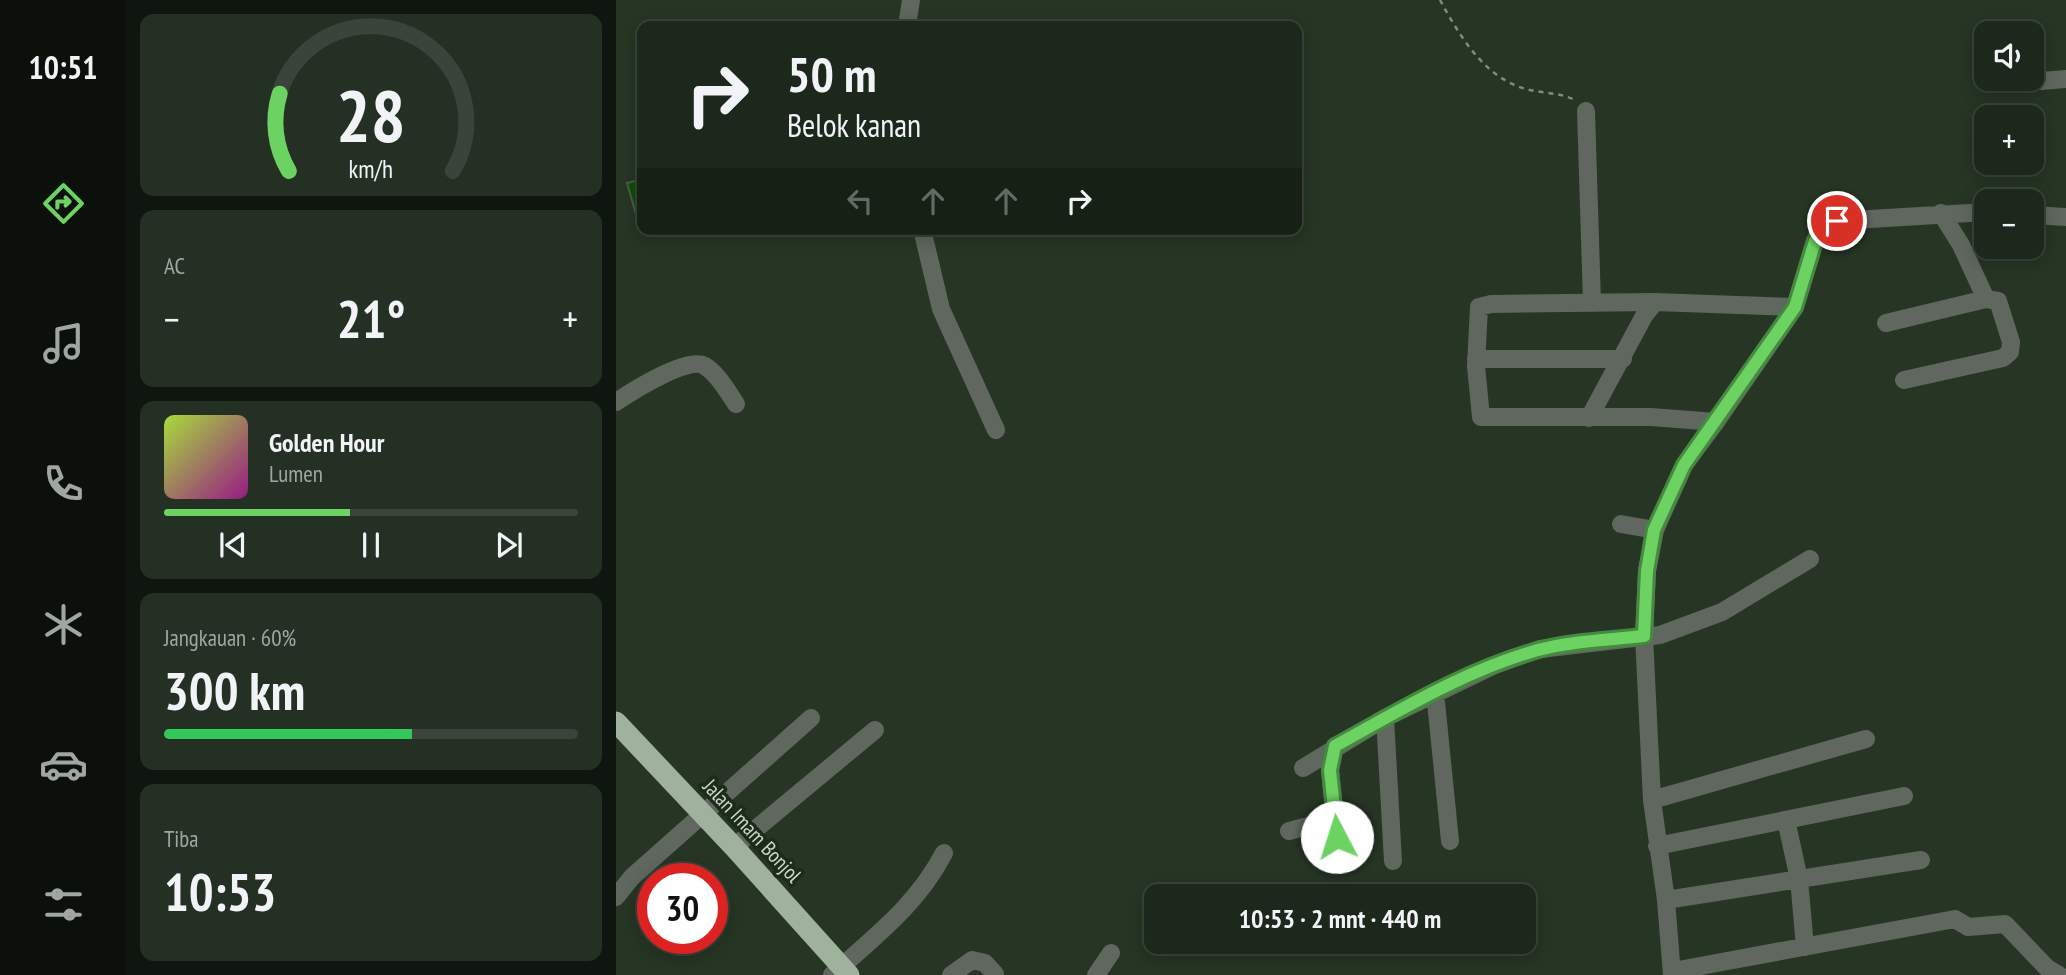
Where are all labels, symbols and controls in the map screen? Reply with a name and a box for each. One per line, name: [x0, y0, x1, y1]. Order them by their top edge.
map controls: [1974, 21, 2044, 259]
button: sound: [1974, 21, 2044, 91]
text: 50 m: [787, 42, 876, 106]
text: 10:51: [28, 46, 98, 88]
icon: right: [672, 49, 763, 140]
text: 28: [336, 67, 406, 161]
text: Belok kanan: [787, 104, 921, 146]
button: +: [1974, 105, 2044, 175]
text: km/h: [349, 153, 393, 185]
icon: directions: [39, 179, 88, 228]
icon: left: [841, 182, 879, 220]
icon: ahead: [914, 182, 952, 220]
icon: ahead: [987, 182, 1025, 220]
icon: right: [1060, 182, 1098, 220]
button: −: [1974, 189, 2044, 259]
pin: [1807, 191, 1867, 251]
icon: arrive: [1818, 202, 1856, 240]
text: AC: [164, 251, 185, 280]
text: 21°: [337, 285, 405, 352]
text: −: [164, 294, 180, 343]
text: +: [562, 294, 578, 343]
icon: music: [39, 319, 88, 368]
text: Golden Hour: [269, 426, 384, 459]
icon: phone: [39, 459, 88, 508]
text: Lumen: [269, 459, 323, 488]
icon: previous: [214, 526, 252, 564]
icon: pause: [352, 526, 390, 564]
icon: next: [490, 526, 528, 564]
icon: climate: [39, 600, 88, 649]
text: Jangkauan · 60%: [164, 623, 296, 652]
text: 300 km: [164, 657, 305, 724]
icon: car: [39, 740, 88, 789]
street label: Jalan Imam Bonjol: [697, 772, 807, 888]
position arrow: [1300, 800, 1374, 874]
text: Tiba: [164, 824, 198, 853]
text: 10:53: [164, 858, 276, 925]
speed limit sign: 30: [637, 863, 728, 954]
icon: filters: [39, 880, 88, 929]
text: 10:53 · 2 mnt · 440 m: [1239, 902, 1441, 935]

